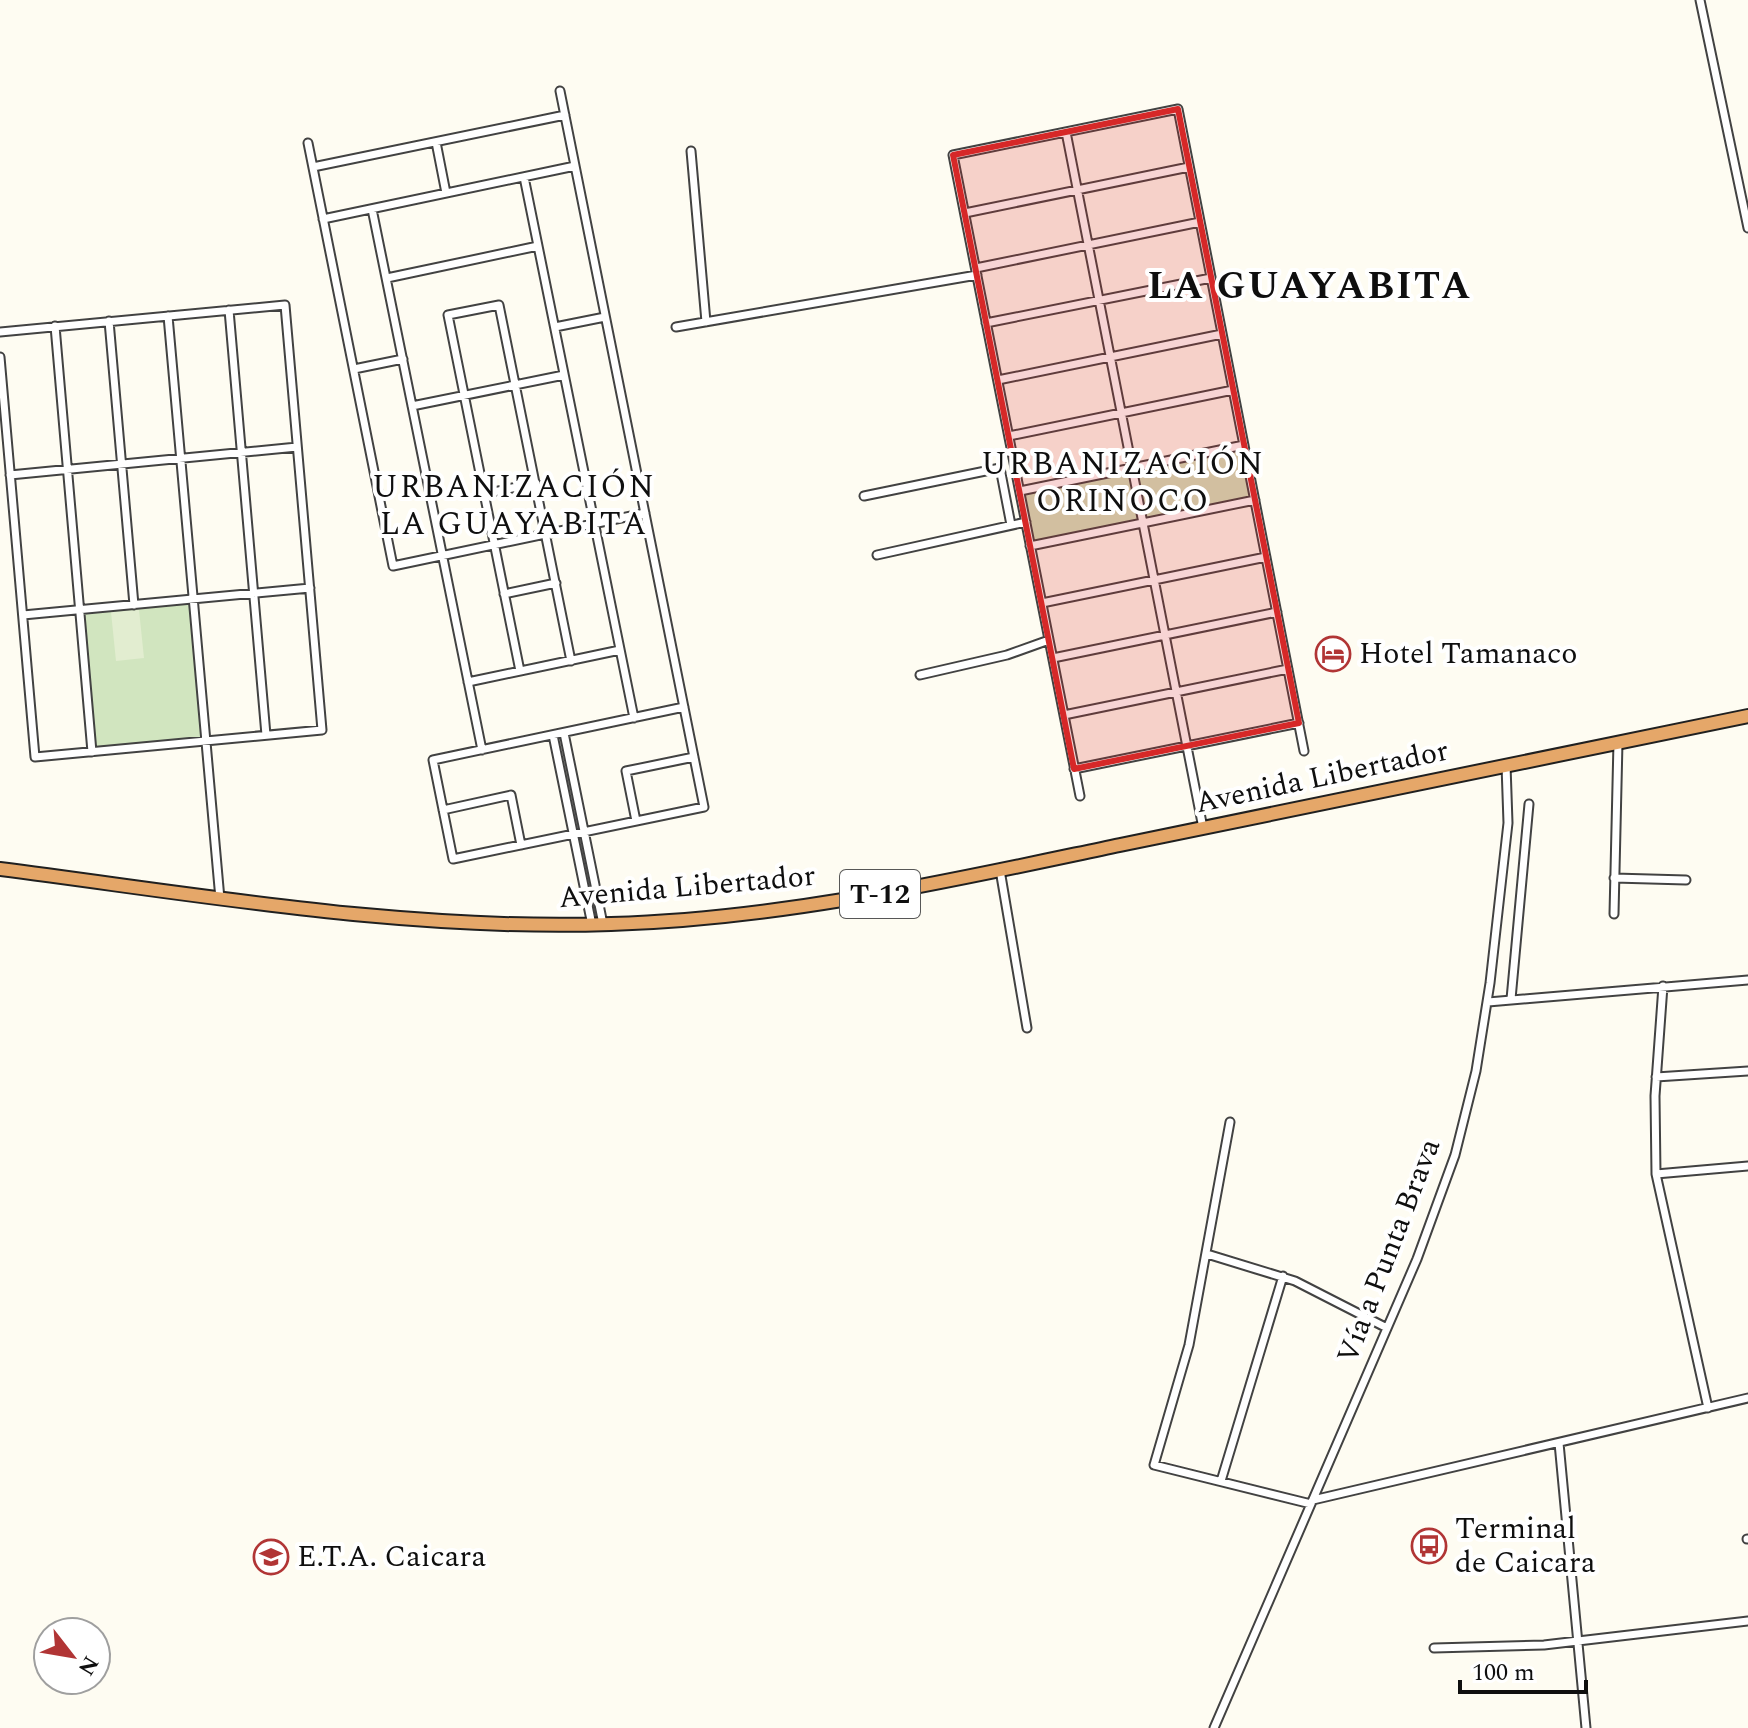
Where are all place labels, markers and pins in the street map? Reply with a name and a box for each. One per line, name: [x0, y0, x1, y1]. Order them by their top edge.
place label: Hotel Tamanaco: [1359, 631, 1578, 677]
hotel icon: Hotel Tamanaco: [1314, 635, 1352, 673]
place label: Terminal de Caicara: [1455, 1506, 1596, 1586]
bus stop icon: Terminal de Caicara: [1410, 1527, 1448, 1565]
place label: E.T.A. Caicara: [297, 1534, 487, 1580]
school or university icon: E.T.A. Caicara: [252, 1538, 290, 1576]

